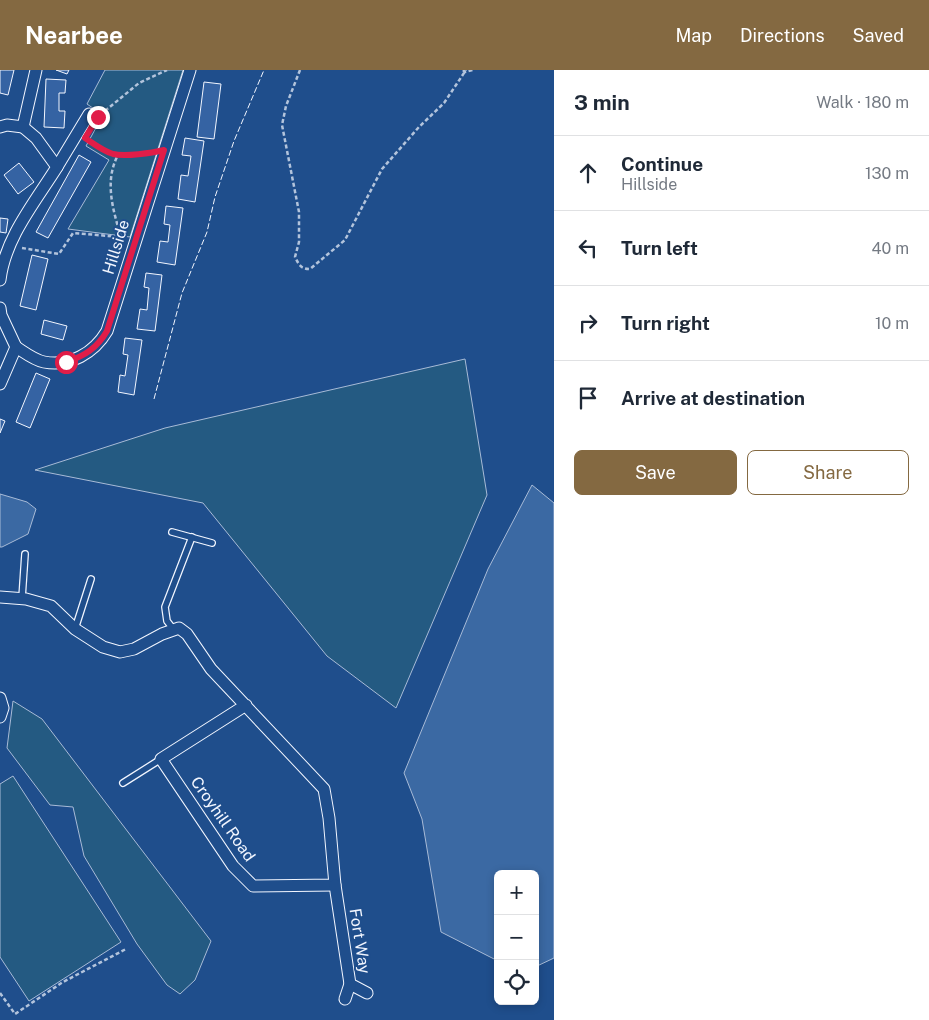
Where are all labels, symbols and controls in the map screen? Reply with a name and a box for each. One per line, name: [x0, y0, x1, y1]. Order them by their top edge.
text: Nearbee: [25, 21, 123, 49]
text: Map: [675, 25, 712, 46]
text: Directions: [740, 25, 825, 46]
text: Saved: [853, 25, 904, 46]
text: 3 min: [574, 90, 630, 115]
text: Walk · 180 m: [816, 93, 909, 112]
route end: [87, 106, 110, 129]
text: Continue: [621, 153, 703, 175]
icon: ahead: [574, 159, 602, 187]
text: 130 m: [865, 164, 909, 183]
text: Hillside: [621, 175, 677, 194]
street label: Hillside: [99, 217, 133, 277]
icon: left: [574, 234, 602, 262]
text: Turn left: [621, 237, 698, 259]
text: 40 m: [871, 239, 909, 258]
icon: right: [574, 309, 602, 337]
text: Turn right: [621, 312, 710, 334]
text: 10 m: [875, 314, 909, 333]
route start: [55, 351, 78, 374]
icon: arrive: [574, 384, 602, 412]
text: Arrive at destination: [621, 387, 805, 409]
button: Save: [574, 450, 737, 495]
button: Share: [747, 450, 909, 495]
street label: Croyhill Road: [187, 773, 259, 865]
map controls: [494, 870, 539, 1005]
button: +: [494, 870, 539, 915]
street label: Fort Way: [345, 907, 375, 975]
button: −: [494, 915, 539, 960]
button: locate: [494, 960, 539, 1005]

